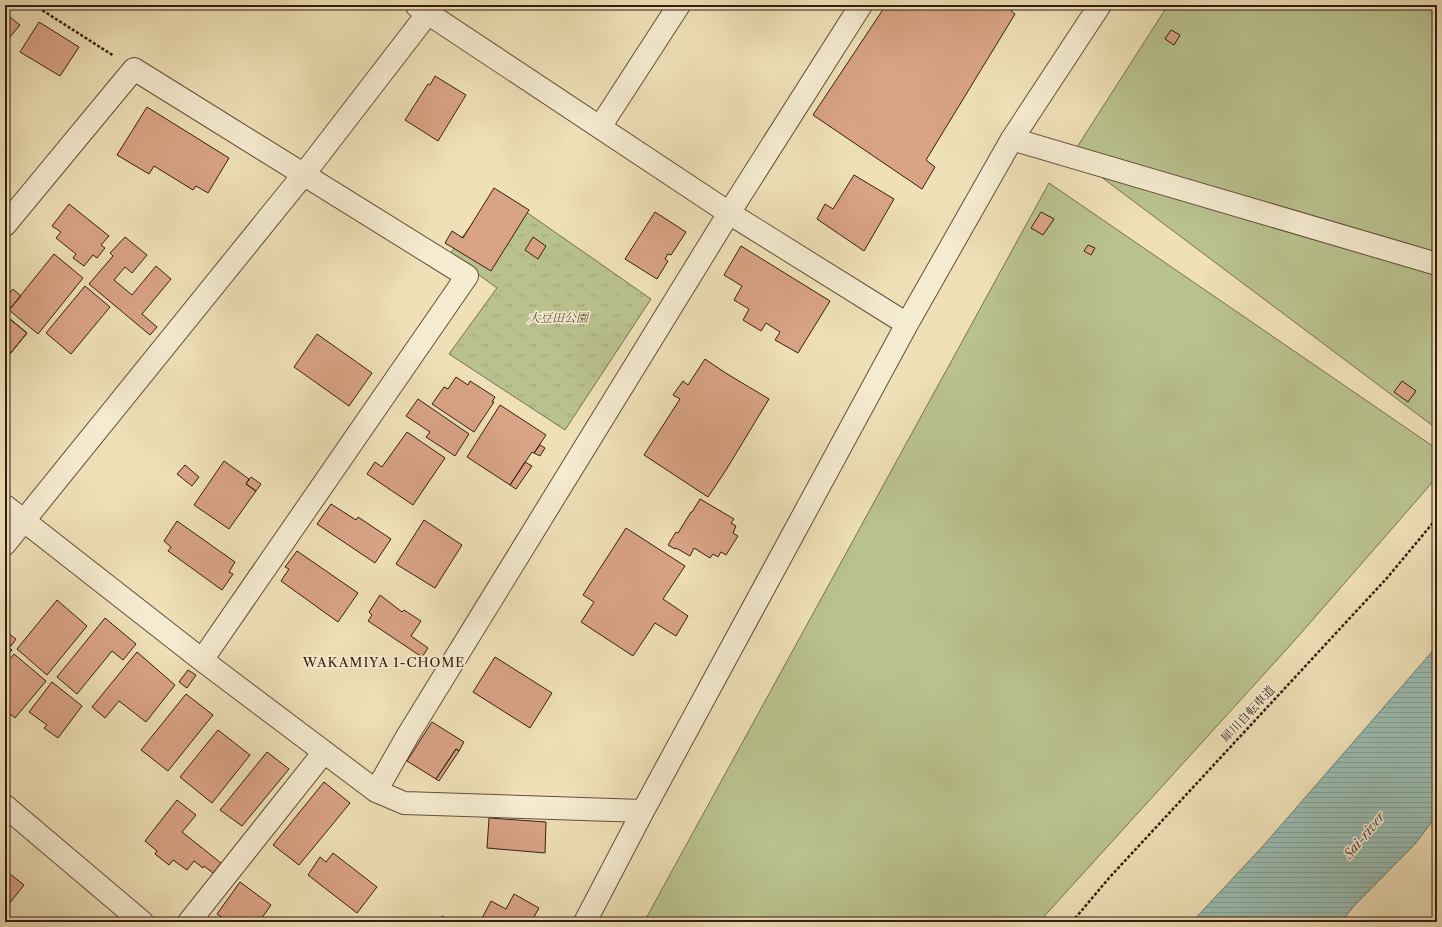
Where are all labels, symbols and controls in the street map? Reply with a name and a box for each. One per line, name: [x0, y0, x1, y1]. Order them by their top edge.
park label: 大豆田公園: [528, 310, 590, 325]
district label: WAKAMIYA 1-CHOME: [302, 654, 465, 670]
street label: 犀川自転車道: [1218, 682, 1278, 745]
water label: Sai-river: [1339, 808, 1389, 862]

